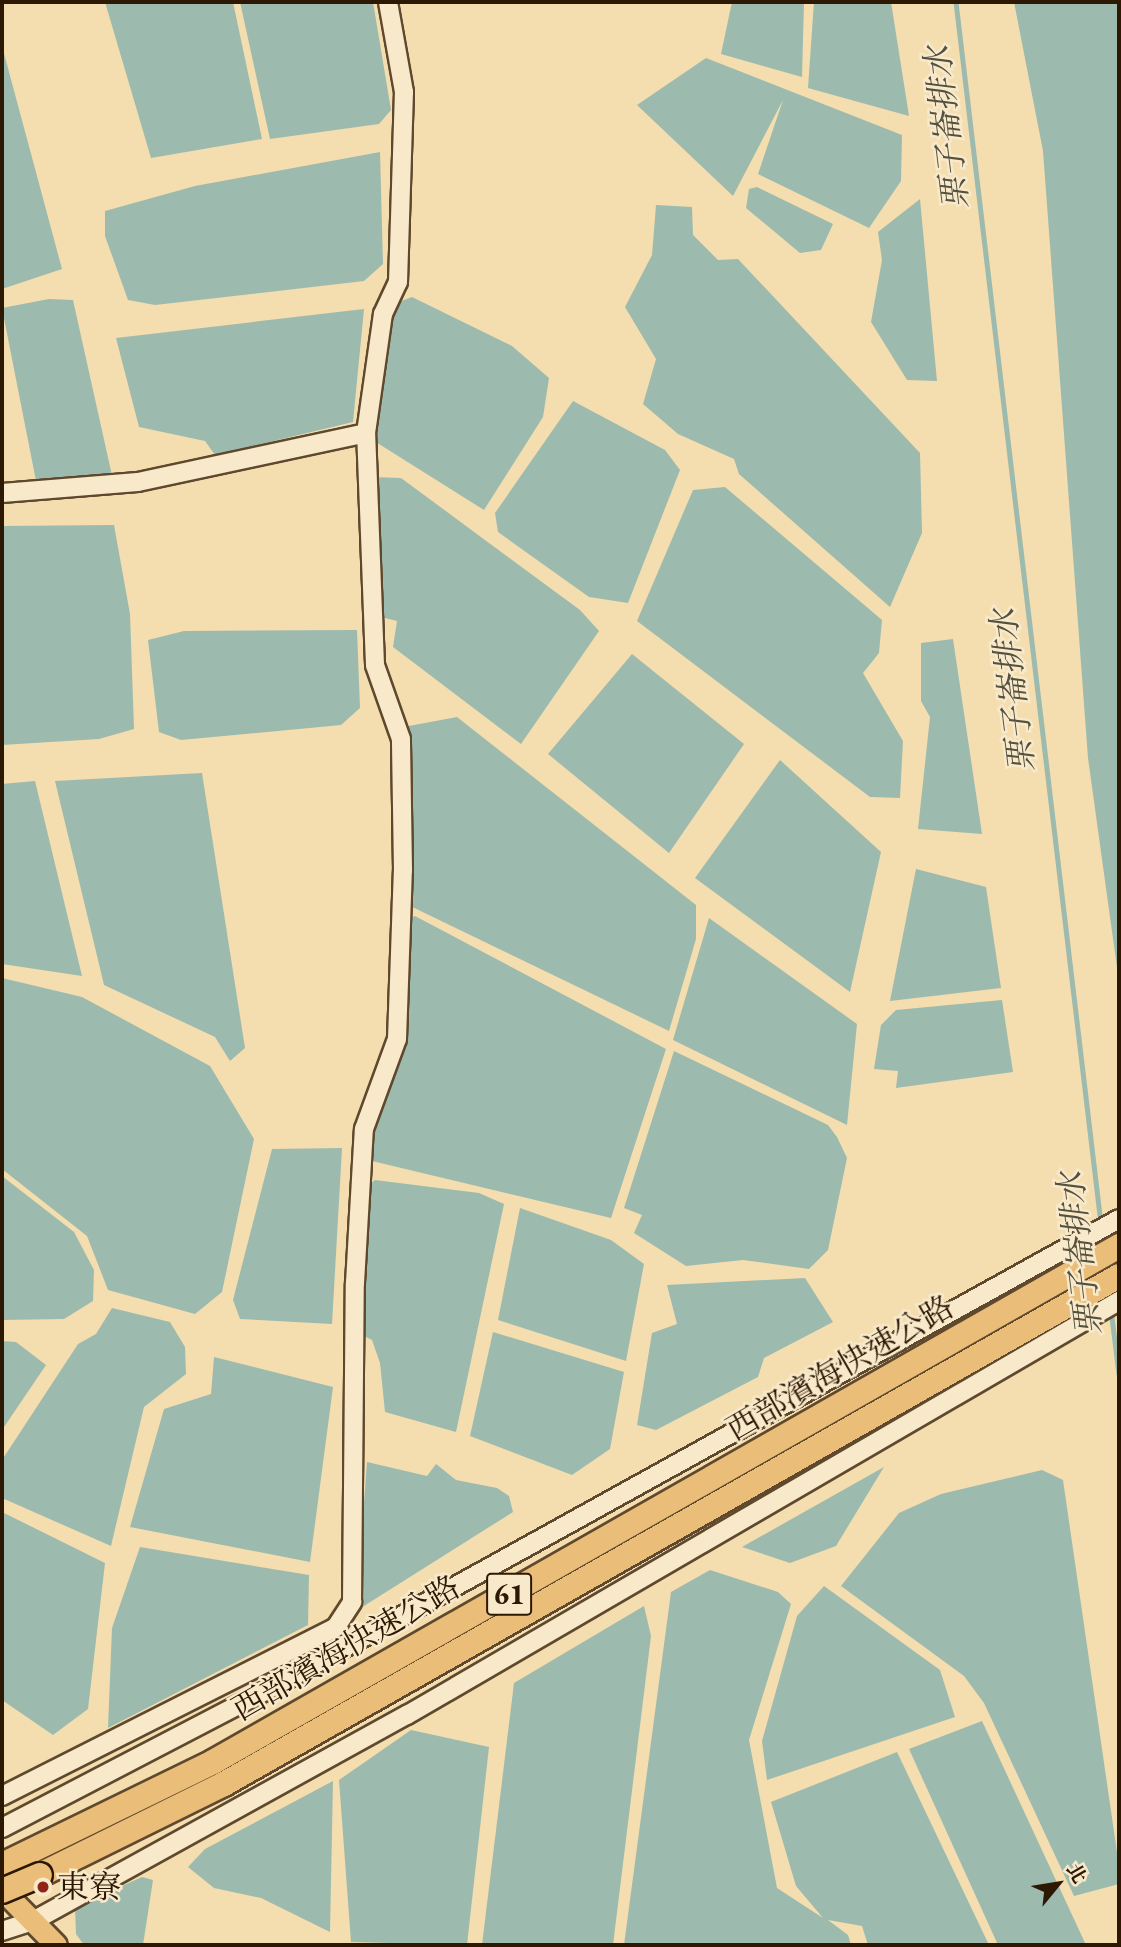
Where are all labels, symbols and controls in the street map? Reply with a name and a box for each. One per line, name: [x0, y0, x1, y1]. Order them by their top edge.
water label: 栗子崙排水: [917, 44, 977, 212]
water label: 栗子崙排水: [983, 607, 1043, 775]
water label: 栗子崙排水: [1050, 1170, 1110, 1338]
street label: 西部濱海快速公路: [720, 1287, 960, 1449]
street label: 西部濱海快速公路: [226, 1567, 466, 1729]
road number: 61: [484, 1568, 534, 1620]
north arrow: [1023, 1849, 1093, 1919]
text: 北: [1061, 1859, 1092, 1888]
place label: 東寮: [57, 1868, 121, 1906]
marker: 東寮: [35, 1879, 51, 1895]

